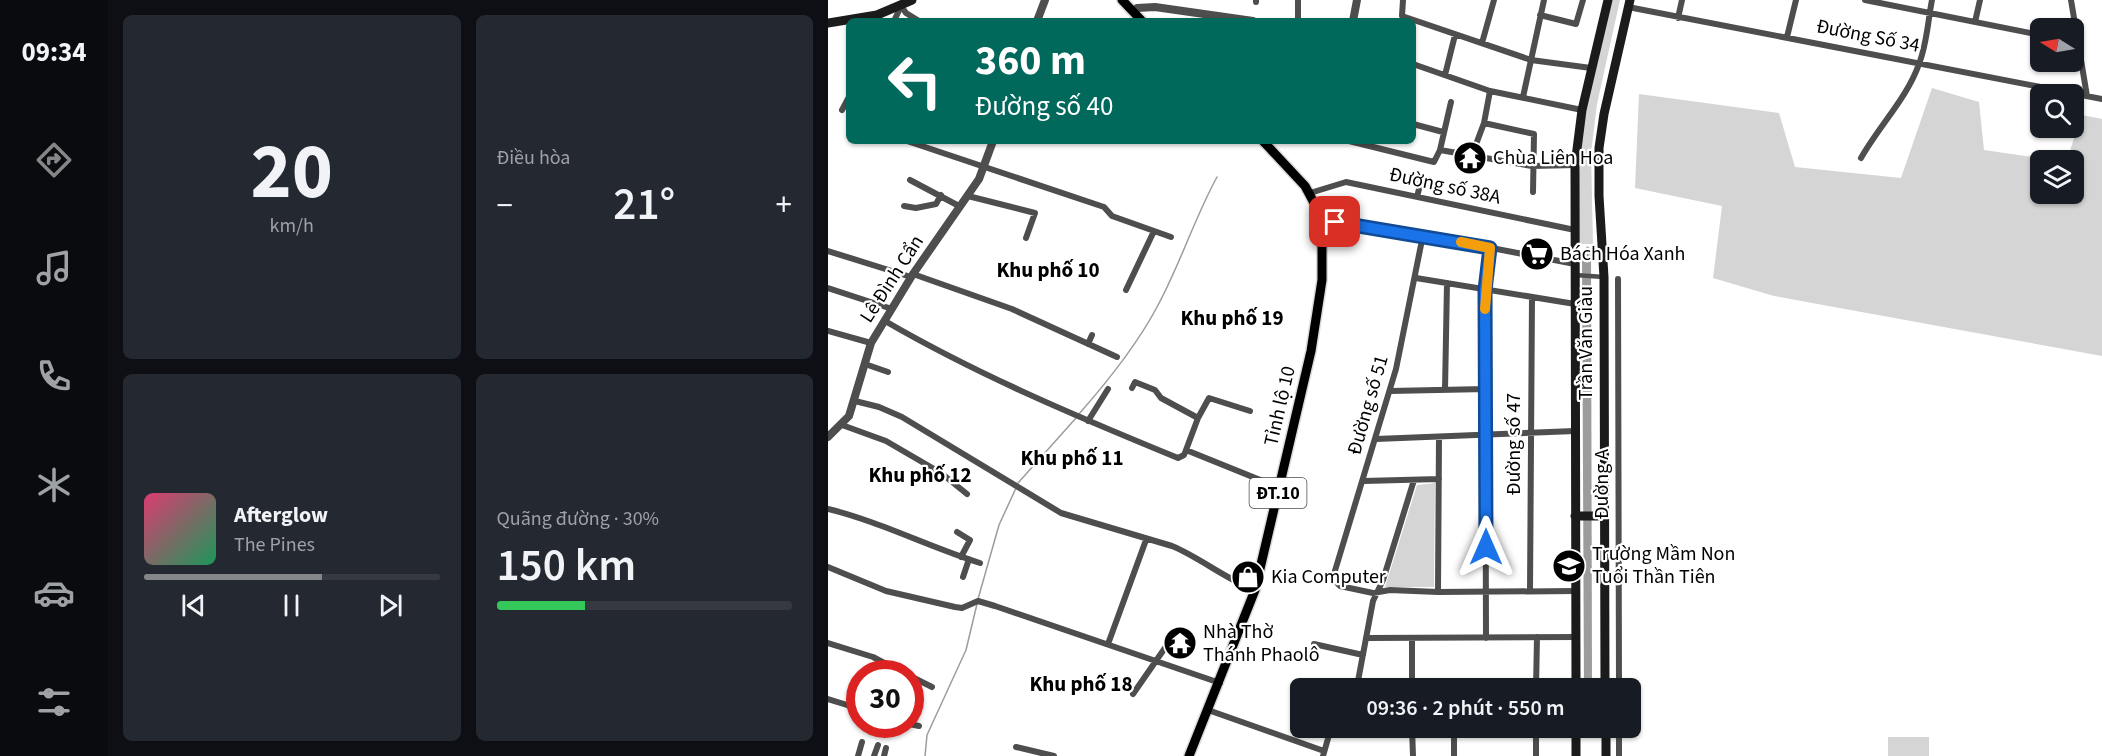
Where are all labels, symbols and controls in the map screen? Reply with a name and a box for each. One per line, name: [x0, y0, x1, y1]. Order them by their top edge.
street label: Đường Số 34: [1814, 12, 1922, 60]
north arrow: [2030, 18, 2084, 72]
map controls: [2030, 18, 2084, 204]
text: 360 m: [975, 31, 1086, 91]
text: 09:34: [21, 33, 87, 72]
icon: left: [876, 42, 954, 120]
button: search: [2030, 84, 2084, 138]
text: Đường số 40: [975, 87, 1113, 126]
text: 20: [251, 117, 333, 228]
icon: directions: [33, 139, 75, 181]
temple icon: Chùa Liên Hoa: [1452, 140, 1488, 176]
text: Điều hòa: [497, 144, 570, 172]
place label: Chùa Liên Hoa: [1493, 144, 1613, 172]
button: layers: [2030, 150, 2084, 204]
street label: Đường số 38A: [1387, 161, 1504, 212]
text: 21°: [613, 173, 675, 237]
text: −: [497, 182, 513, 229]
text: +: [776, 182, 792, 229]
pin: [1309, 196, 1360, 247]
icon: arrive: [1318, 205, 1351, 238]
text: km/h: [270, 212, 314, 240]
street label: Lê Đình Cẩn: [853, 230, 931, 328]
supermarket icon: Bách Hóa Xanh: [1519, 236, 1555, 272]
place label: Bách Hóa Xanh: [1560, 240, 1685, 268]
icon: music: [33, 247, 75, 289]
district label: Khu phố 10: [996, 255, 1100, 285]
street label: Trần Văn Giàu: [1572, 286, 1600, 400]
district label: Khu phố 19: [1180, 303, 1284, 333]
street label: Đường số 51: [1340, 352, 1396, 458]
icon: phone: [33, 355, 75, 397]
street label: Tỉnh lộ 10: [1257, 363, 1303, 449]
street label: Đường số 47: [1500, 393, 1528, 495]
district label: Khu phố 11: [1020, 443, 1124, 473]
street label: Đường A: [1588, 449, 1616, 519]
district label: Khu phố 12: [868, 460, 972, 490]
icon: climate: [33, 464, 75, 506]
road number: ĐT.10: [1250, 478, 1306, 508]
text: Afterglow: [234, 499, 328, 531]
text: Quãng đường · 30%: [497, 505, 659, 533]
position arrow: [1454, 515, 1518, 579]
text: The Pines: [234, 531, 315, 559]
text: 150 km: [497, 534, 636, 598]
place label: Trường Mầm Non Tuổi Thần Tiên: [1592, 540, 1735, 591]
school or university icon: Trường Mầm Non Tuổi Thần Tiên: [1551, 548, 1587, 584]
shop icon: Kia Computer: [1230, 559, 1266, 595]
place label: Kia Computer: [1271, 563, 1386, 591]
icon: car: [33, 572, 75, 614]
icon: previous: [177, 589, 210, 622]
icon: pause: [275, 589, 308, 622]
icon: next: [374, 589, 407, 622]
place label: Nhà Thờ Thánh Phaolô: [1203, 618, 1320, 669]
temple icon: Nhà Thờ Thánh Phaolô: [1162, 625, 1198, 661]
speed limit sign: 30: [846, 660, 924, 738]
district label: Khu phố 18: [1029, 669, 1133, 699]
icon: filters: [33, 681, 75, 723]
text: 09:36 · 2 phút · 550 m: [1366, 692, 1565, 724]

